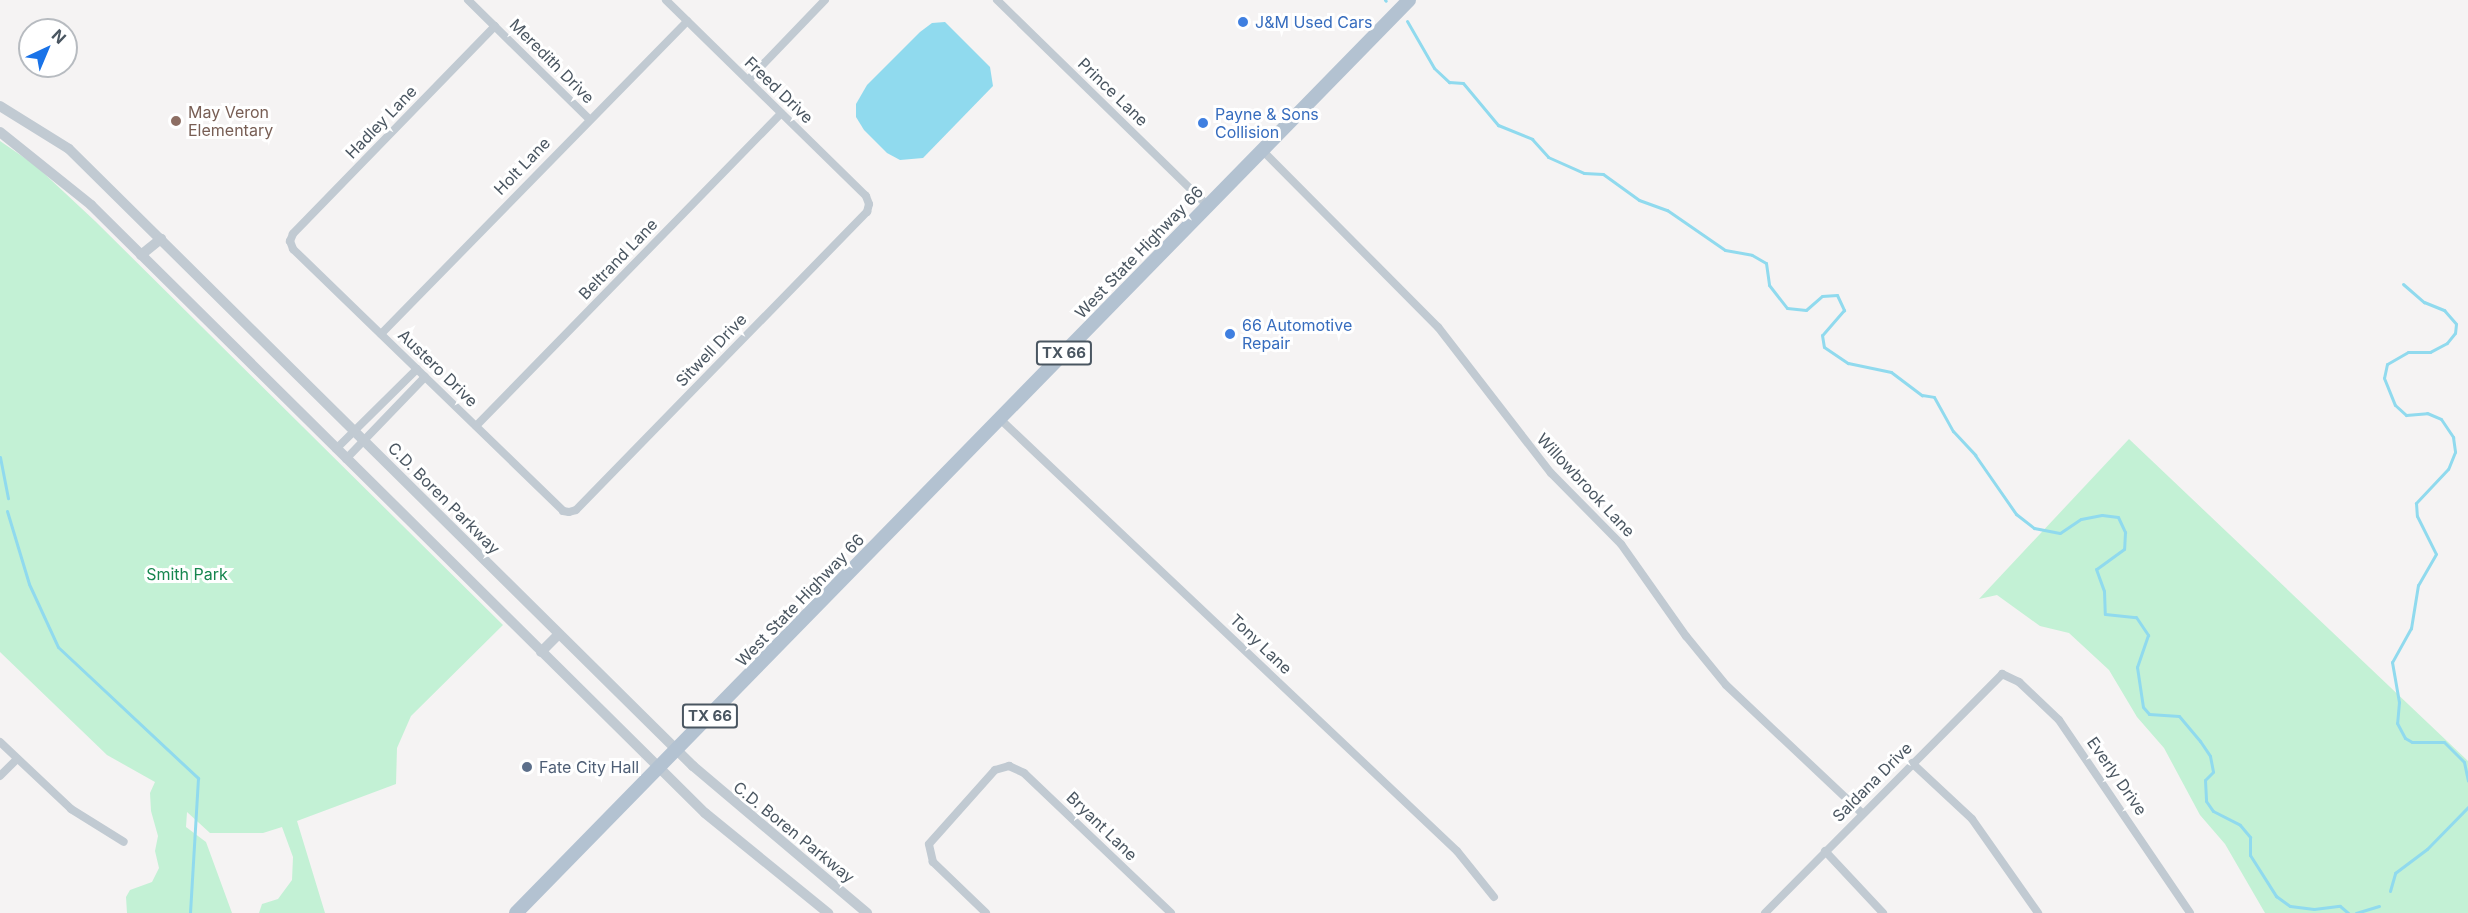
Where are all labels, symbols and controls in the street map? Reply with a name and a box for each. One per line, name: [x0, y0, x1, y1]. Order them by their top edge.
place label: J&M Used Cars: [1255, 12, 1373, 32]
street label: Meredith Drive: [506, 15, 598, 107]
marker: J&M Used Cars: [1236, 15, 1250, 29]
north arrow: [18, 18, 78, 78]
text: N: [48, 25, 70, 48]
street label: Freed Drive: [741, 53, 817, 127]
street label: Prince Lane: [1074, 54, 1152, 130]
street label: Hadley Lane: [341, 82, 421, 162]
place label: May Veron Elementary: [188, 102, 273, 140]
place label: Payne & Sons Collision: [1215, 104, 1319, 142]
marker: May Veron Elementary: [169, 114, 183, 128]
marker: Payne & Sons Collision: [1196, 116, 1210, 130]
street label: Holt Lane: [490, 133, 554, 199]
street label: West State Highway 66: [1071, 182, 1207, 322]
street label: Beltrand Lane: [575, 215, 661, 303]
street label: Sitwell Drive: [672, 310, 750, 390]
place label: 66 Automotive Repair: [1242, 315, 1352, 353]
street label: Austero Drive: [394, 325, 482, 411]
marker: 66 Automotive Repair: [1223, 327, 1237, 341]
road number: TX 66: [1036, 341, 1092, 365]
street label: Willowbrook Lane: [1533, 429, 1639, 541]
street label: C.D. Boren Parkway: [384, 438, 504, 558]
street label: West State Highway 66: [732, 530, 868, 670]
park label: Smith Park: [146, 564, 228, 584]
street label: Tony Lane: [1226, 610, 1296, 678]
road number: TX 66: [682, 704, 738, 728]
street label: Everly Drive: [2083, 733, 2151, 819]
street label: Saldana Drive: [1828, 738, 1916, 826]
place label: Fate City Hall: [539, 757, 639, 777]
marker: Fate City Hall: [520, 760, 534, 774]
street label: C.D. Boren Parkway: [729, 777, 859, 887]
street label: Bryant Lane: [1063, 788, 1141, 864]

